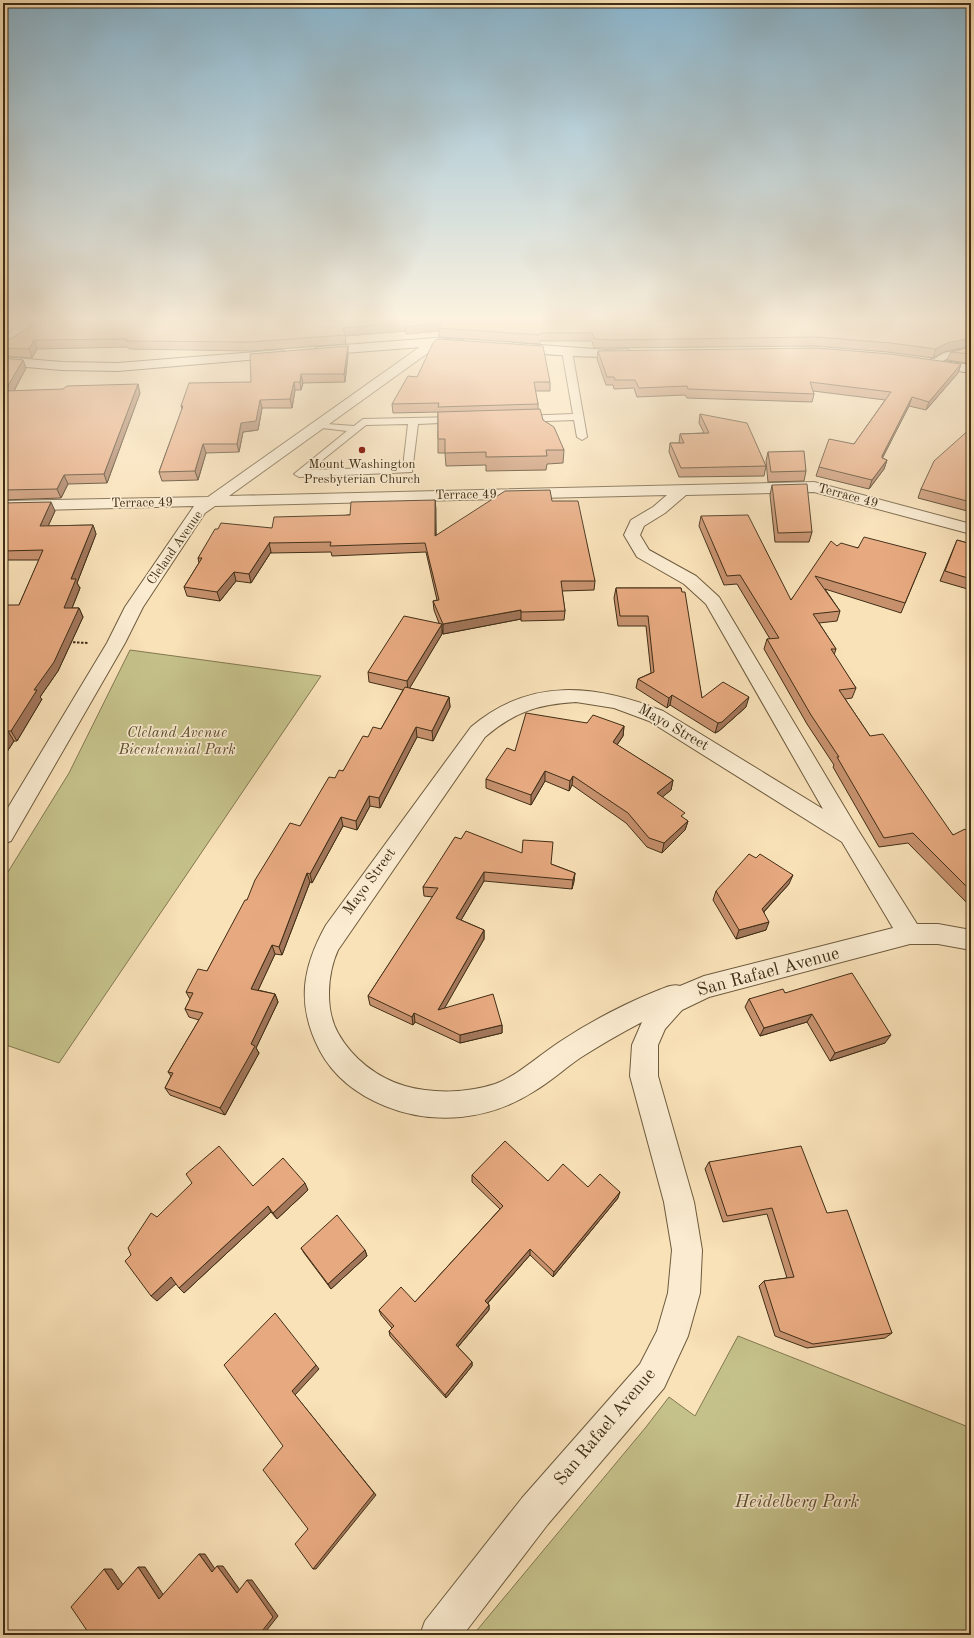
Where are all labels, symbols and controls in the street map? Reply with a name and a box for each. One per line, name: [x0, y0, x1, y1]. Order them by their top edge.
marker: Mount Washington Presbyterian Church: [357, 445, 367, 455]
place label: Mount Washington Presbyterian Church: [304, 458, 420, 486]
street label: Terrace 49: [816, 482, 880, 510]
street label: Terrace 49: [435, 488, 497, 502]
street label: Terrace 49: [111, 496, 173, 510]
street label: Cleland Avenue: [145, 509, 205, 587]
street label: Mayo Street: [635, 702, 711, 754]
park label: Cleland Avenue Bicentennial Park: [117, 726, 236, 758]
street label: Mayo Street: [341, 846, 399, 918]
street label: San Rafael Avenue: [695, 944, 841, 1000]
street label: San Rafael Avenue: [551, 1365, 659, 1489]
park label: Heidelberg Park: [734, 1493, 859, 1511]

